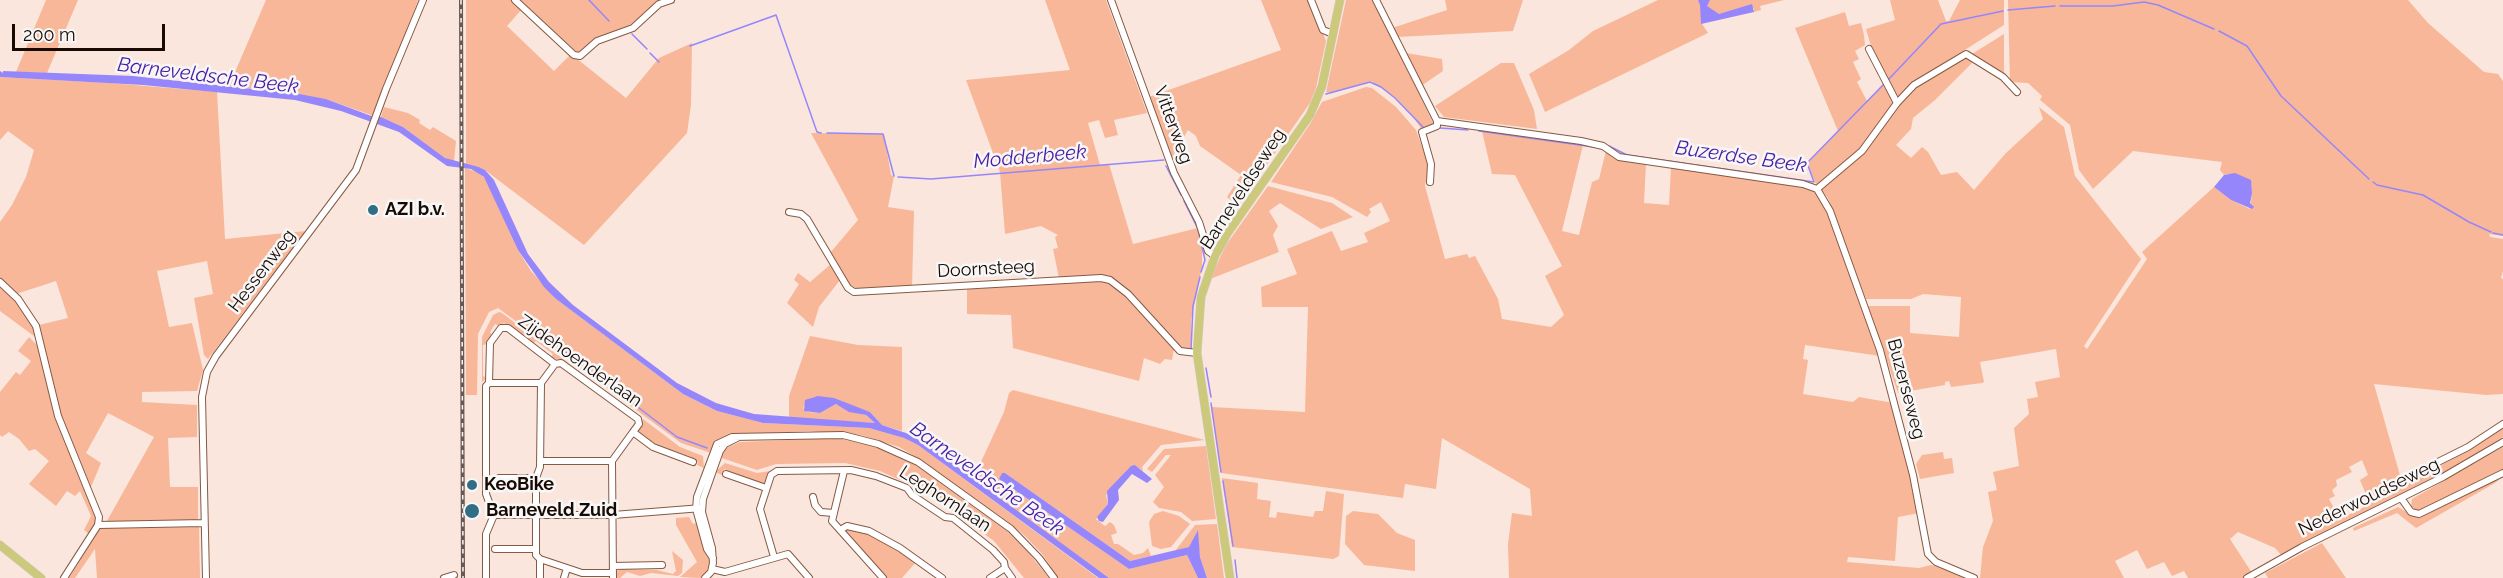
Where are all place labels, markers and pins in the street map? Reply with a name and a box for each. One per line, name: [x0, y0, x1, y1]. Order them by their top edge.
place label: AZI b.v.: [385, 199, 445, 221]
marker: AZI b.v.: [366, 203, 380, 217]
place label: KeoBike: [484, 474, 554, 496]
marker: KeoBike: [465, 478, 479, 492]
place label: Barneveld Zuid: [486, 500, 617, 522]
marker: Barneveld Zuid: [463, 502, 481, 520]

